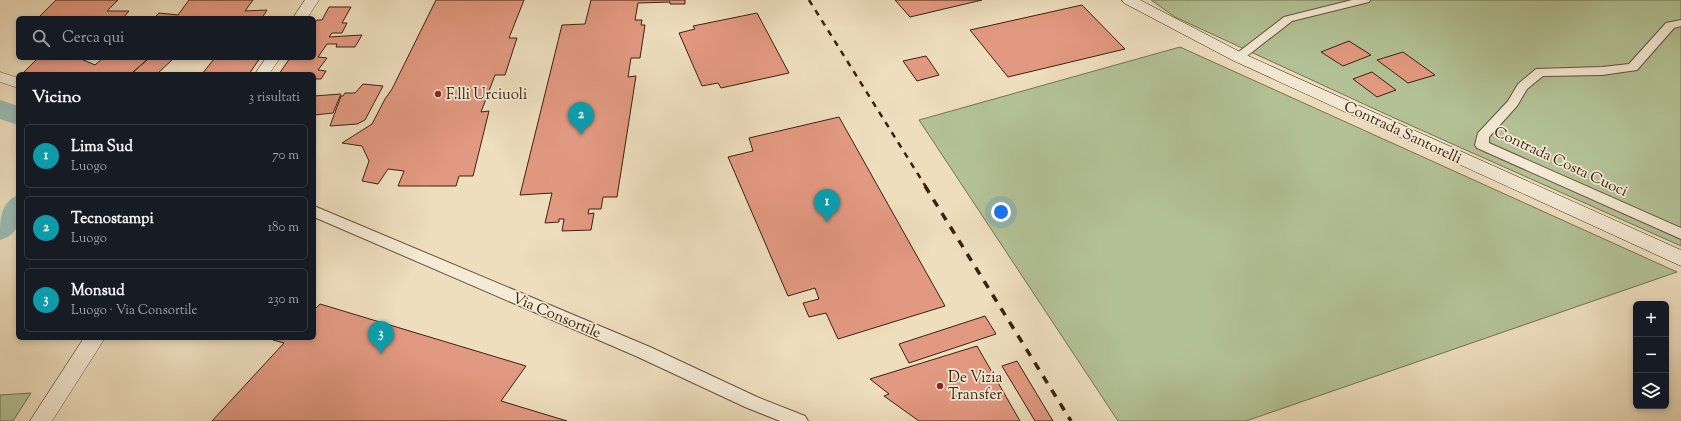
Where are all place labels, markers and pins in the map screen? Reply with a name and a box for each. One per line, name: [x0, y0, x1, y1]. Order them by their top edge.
place label: F.lli Urciuoli: [446, 85, 527, 106]
marker: F.lli Urciuoli: [433, 89, 443, 99]
pin: 2: [568, 102, 594, 135]
pin: 1: [814, 189, 840, 222]
pin: 3: [368, 321, 394, 354]
place label: De Vizia Transfer: [948, 368, 1002, 406]
marker: De Vizia Transfer: [935, 381, 945, 391]

